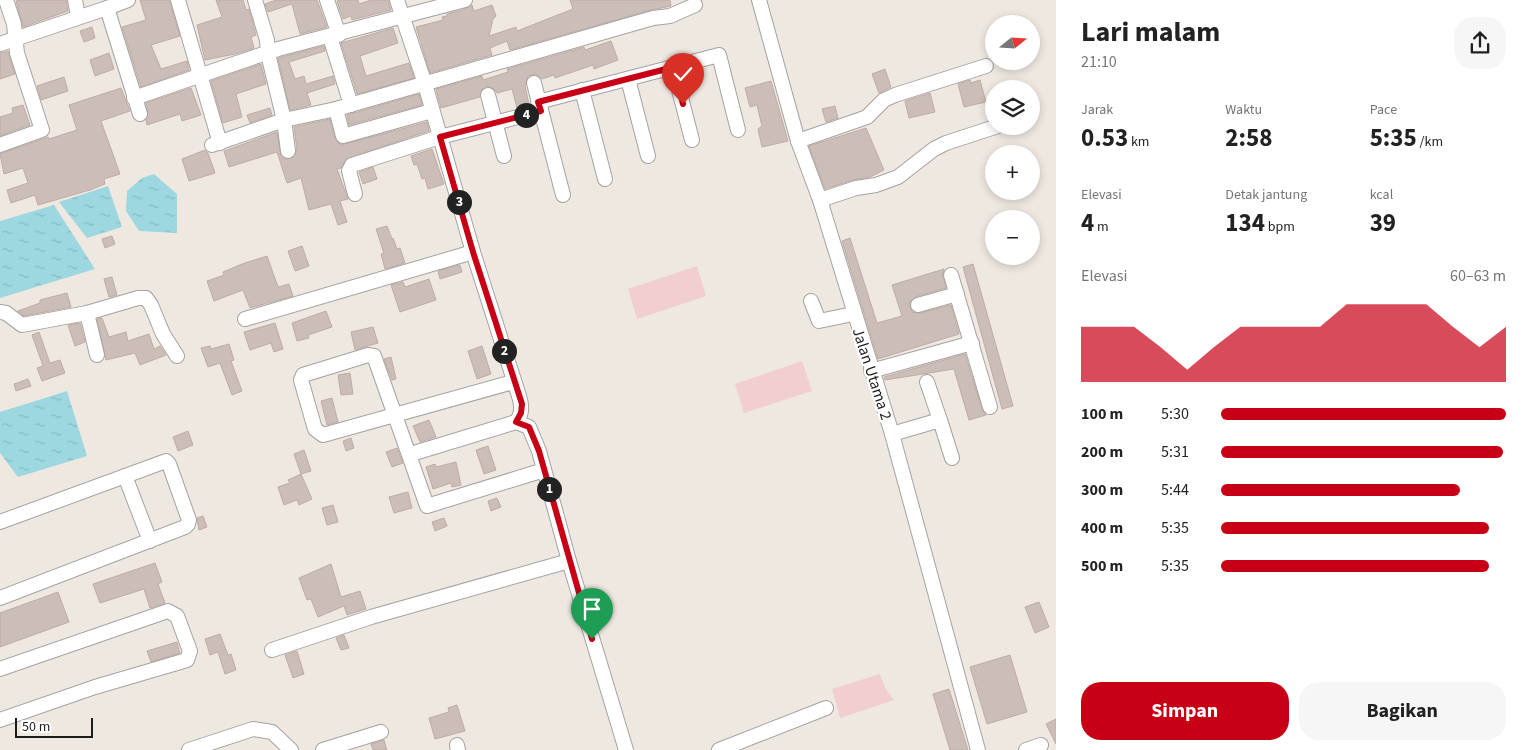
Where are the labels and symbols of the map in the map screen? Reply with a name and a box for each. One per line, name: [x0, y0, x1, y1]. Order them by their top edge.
north arrow: [985, 15, 1040, 70]
pin: [662, 53, 704, 104]
pin: 4: [514, 102, 538, 128]
pin: 3: [446, 190, 472, 214]
street label: Jalan Utama 2: [847, 325, 897, 423]
pin: 2: [492, 338, 516, 364]
pin: 1: [536, 476, 562, 502]
pin: [571, 588, 613, 639]
scale bar: [15, 715, 92, 738]

